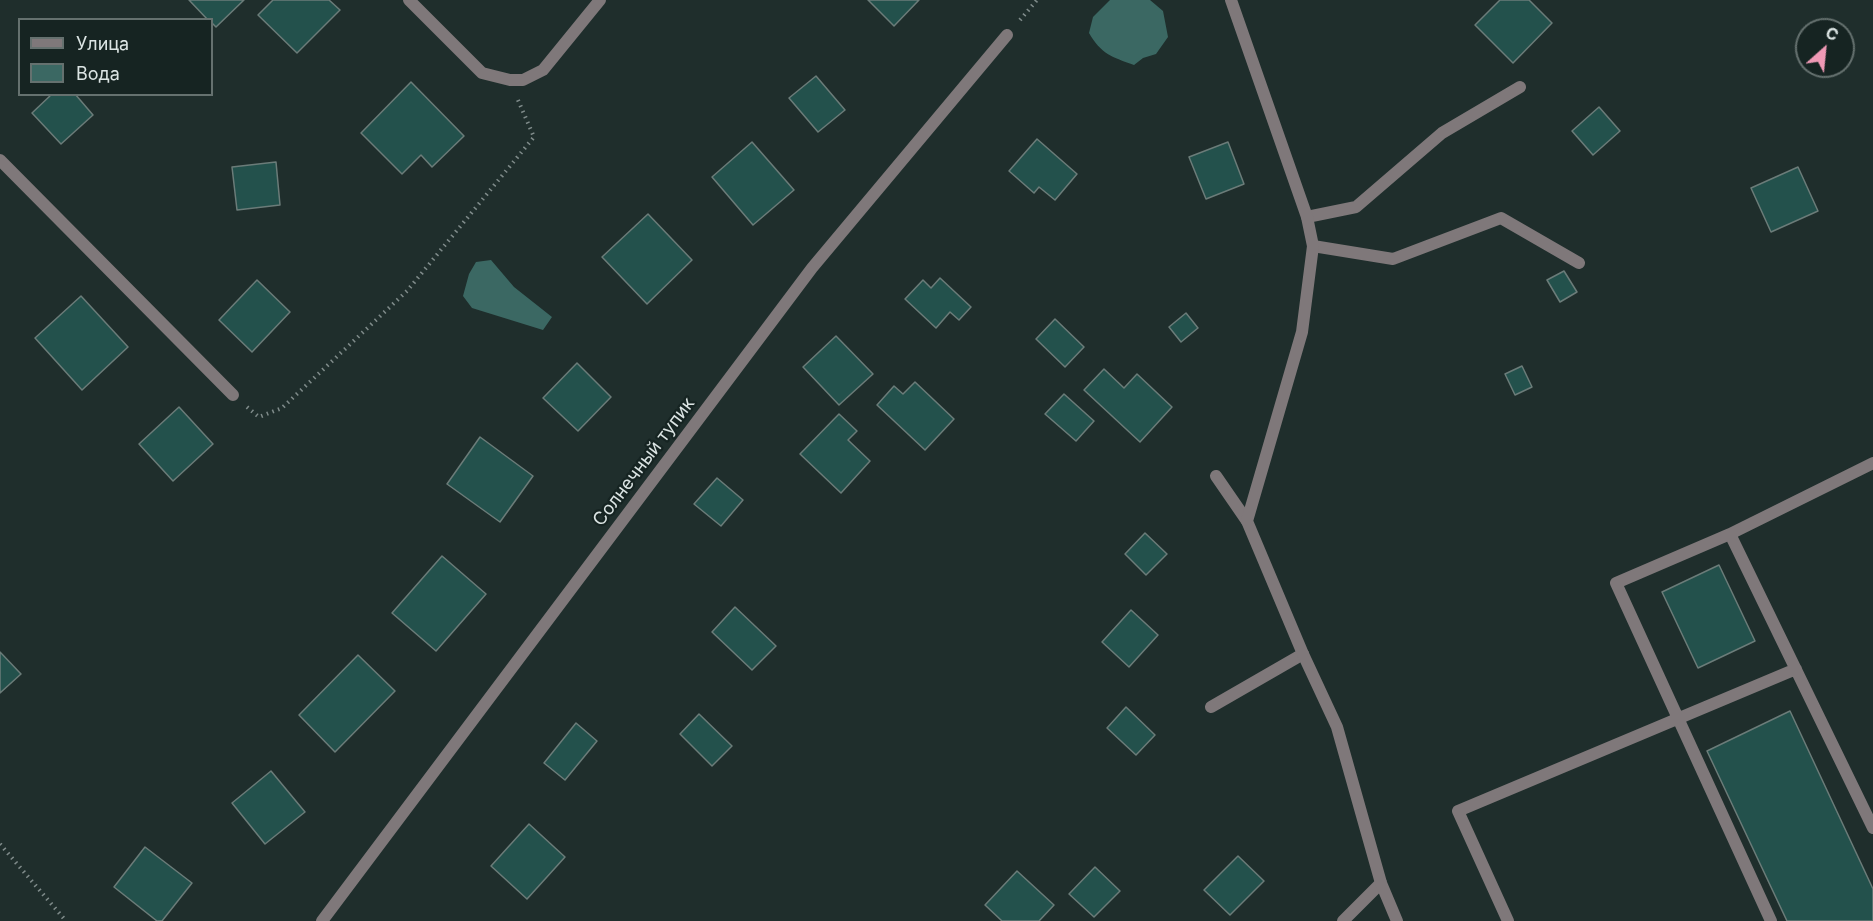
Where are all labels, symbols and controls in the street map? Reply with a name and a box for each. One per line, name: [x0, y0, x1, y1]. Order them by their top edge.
legend: [18, 18, 213, 96]
north arrow: [1795, 18, 1855, 78]
text: С: [1822, 22, 1842, 45]
text: Улица: [76, 33, 129, 54]
text: Вода: [76, 63, 120, 84]
street label: Солнечный тупик: [589, 393, 699, 531]

